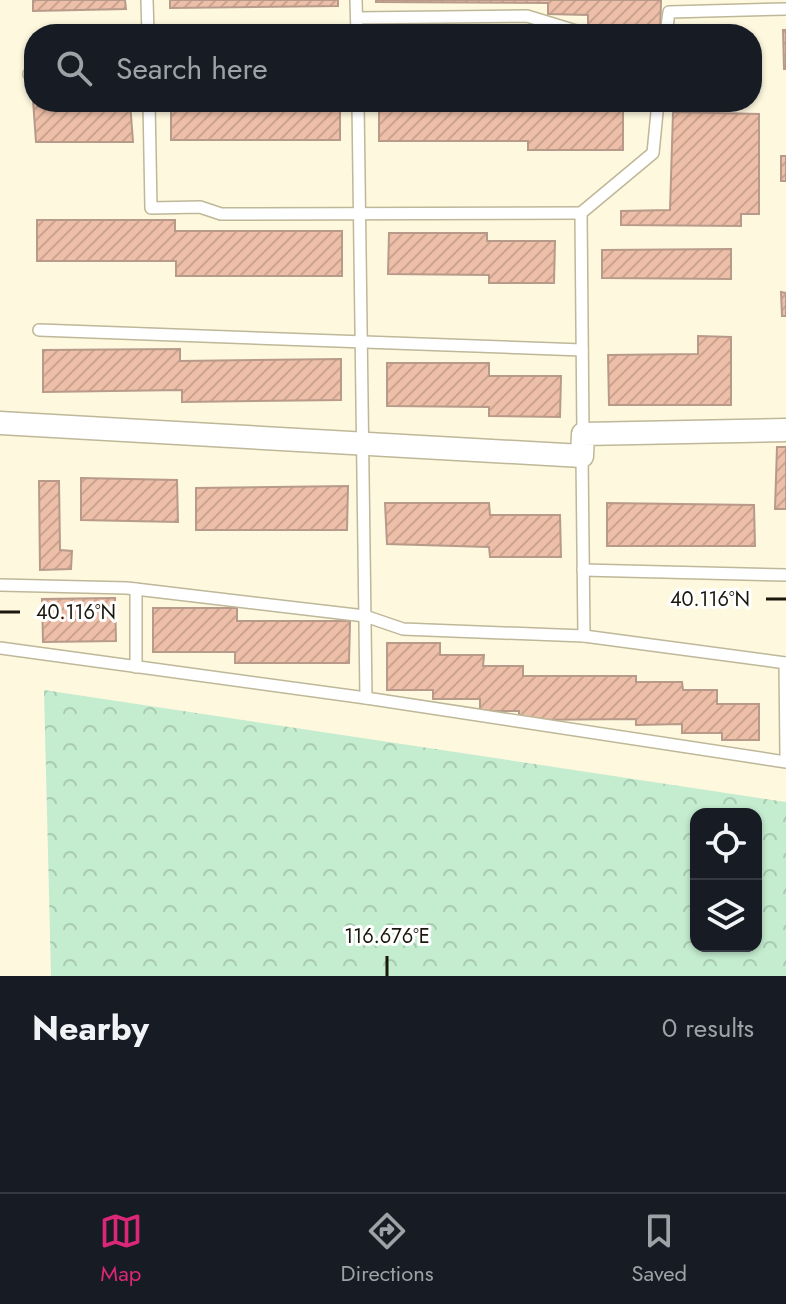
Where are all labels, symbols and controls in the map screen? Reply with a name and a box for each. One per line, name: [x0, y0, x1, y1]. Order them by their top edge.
search box: [24, 24, 762, 112]
icon: search: [52, 46, 96, 90]
text: Search here: [116, 47, 268, 90]
text: 40.116°N: [670, 585, 750, 614]
text: 40.116°N: [36, 598, 116, 627]
map controls: [690, 808, 762, 952]
button: locate: [690, 808, 762, 880]
button: layers: [690, 880, 762, 952]
text: 116.676°E: [344, 922, 430, 951]
text: Nearby: [32, 1004, 149, 1053]
text: 0 results: [662, 1009, 754, 1047]
tab: Map: [99, 1209, 143, 1289]
tab: Directions: [341, 1209, 434, 1289]
tab: Saved: [631, 1209, 687, 1289]

